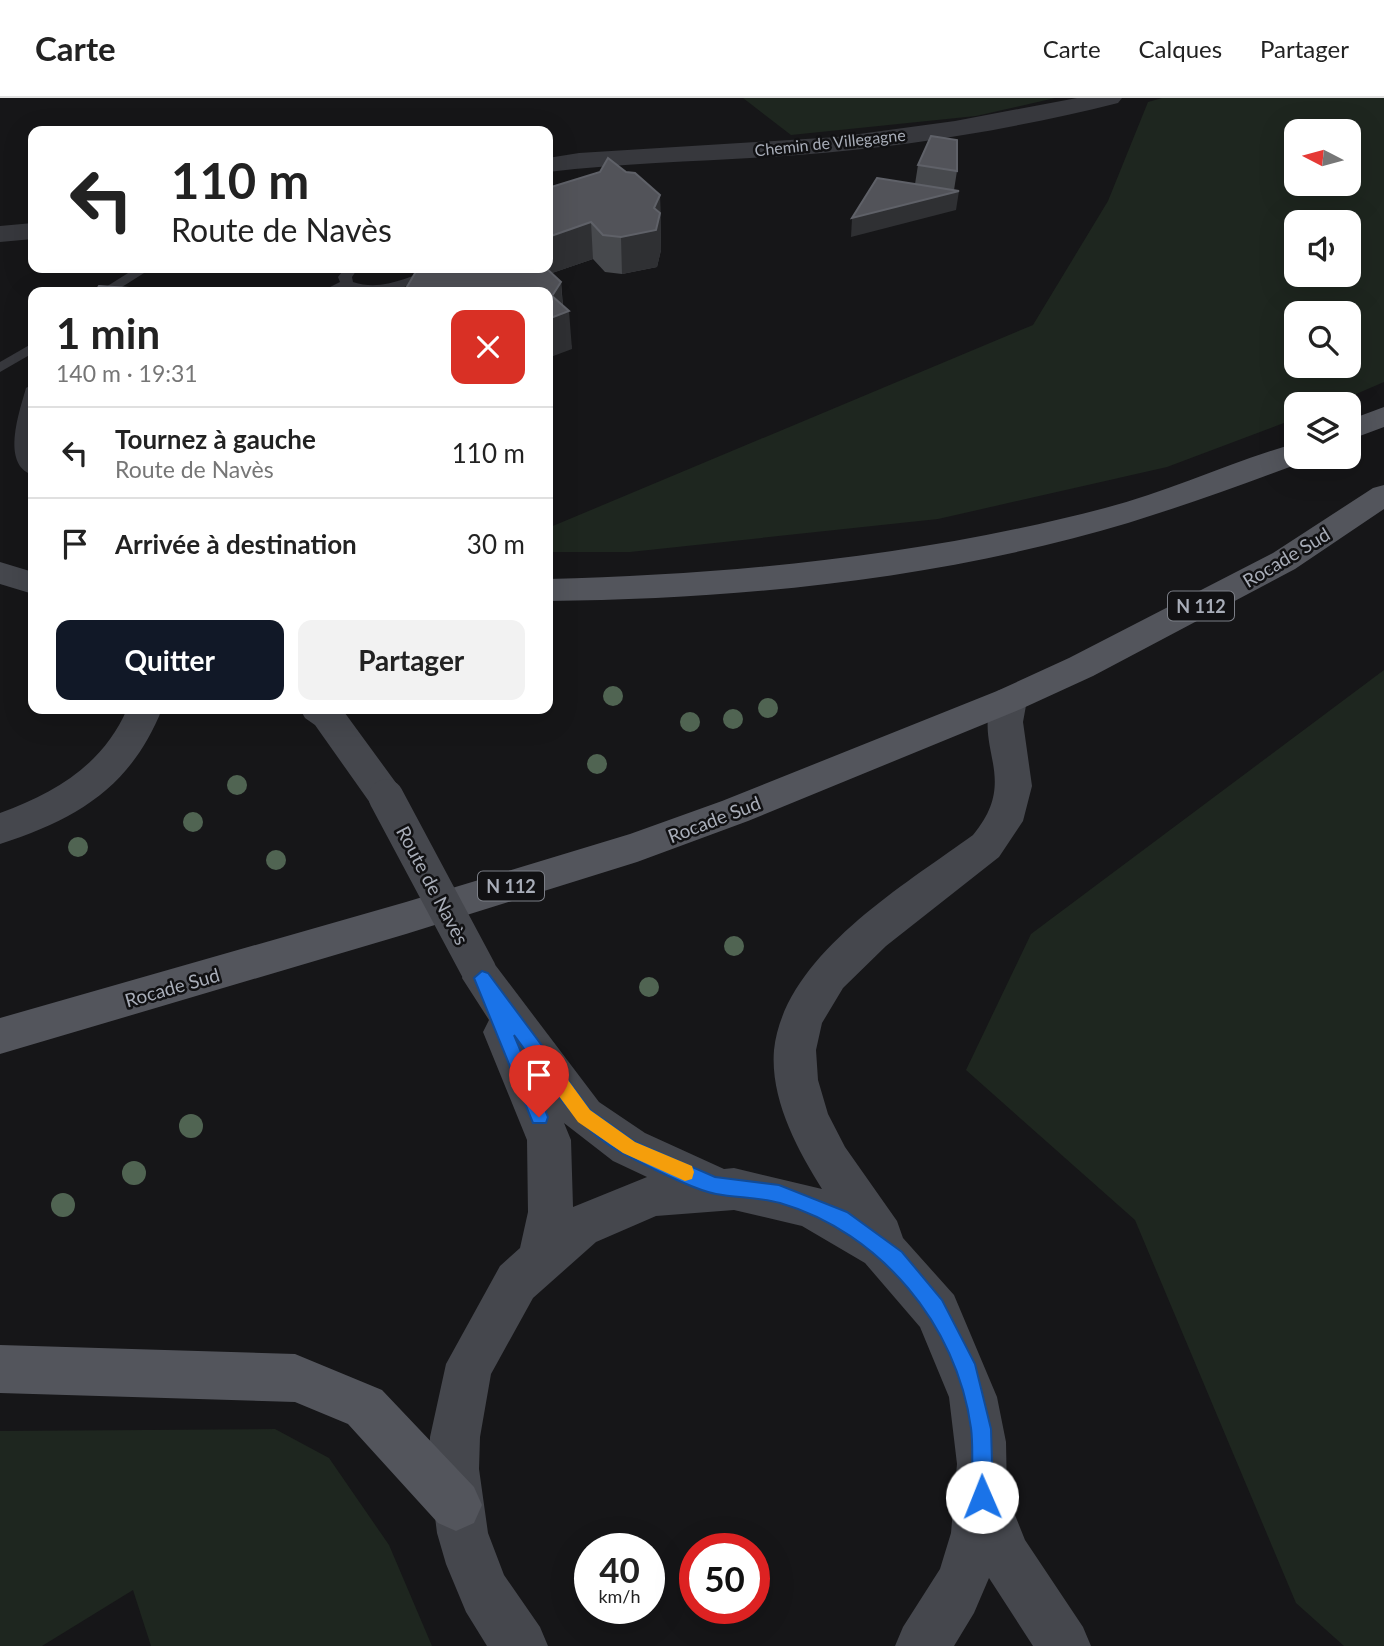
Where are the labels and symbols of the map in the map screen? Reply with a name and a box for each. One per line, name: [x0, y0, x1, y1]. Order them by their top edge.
north arrow: [1284, 119, 1362, 196]
street label: Chemin de Villegagne: [754, 125, 906, 159]
street label: Rocade Sud: [1238, 522, 1334, 592]
road number: N 112: [1168, 592, 1234, 620]
street label: Rocade Sud: [664, 791, 764, 847]
street label: Route de Navès: [392, 822, 474, 948]
road number: N 112: [478, 872, 544, 900]
street label: Rocade Sud: [122, 963, 222, 1011]
pin: [509, 1045, 569, 1117]
position arrow: [945, 1460, 1019, 1534]
speed limit sign: 50: [679, 1533, 770, 1624]

